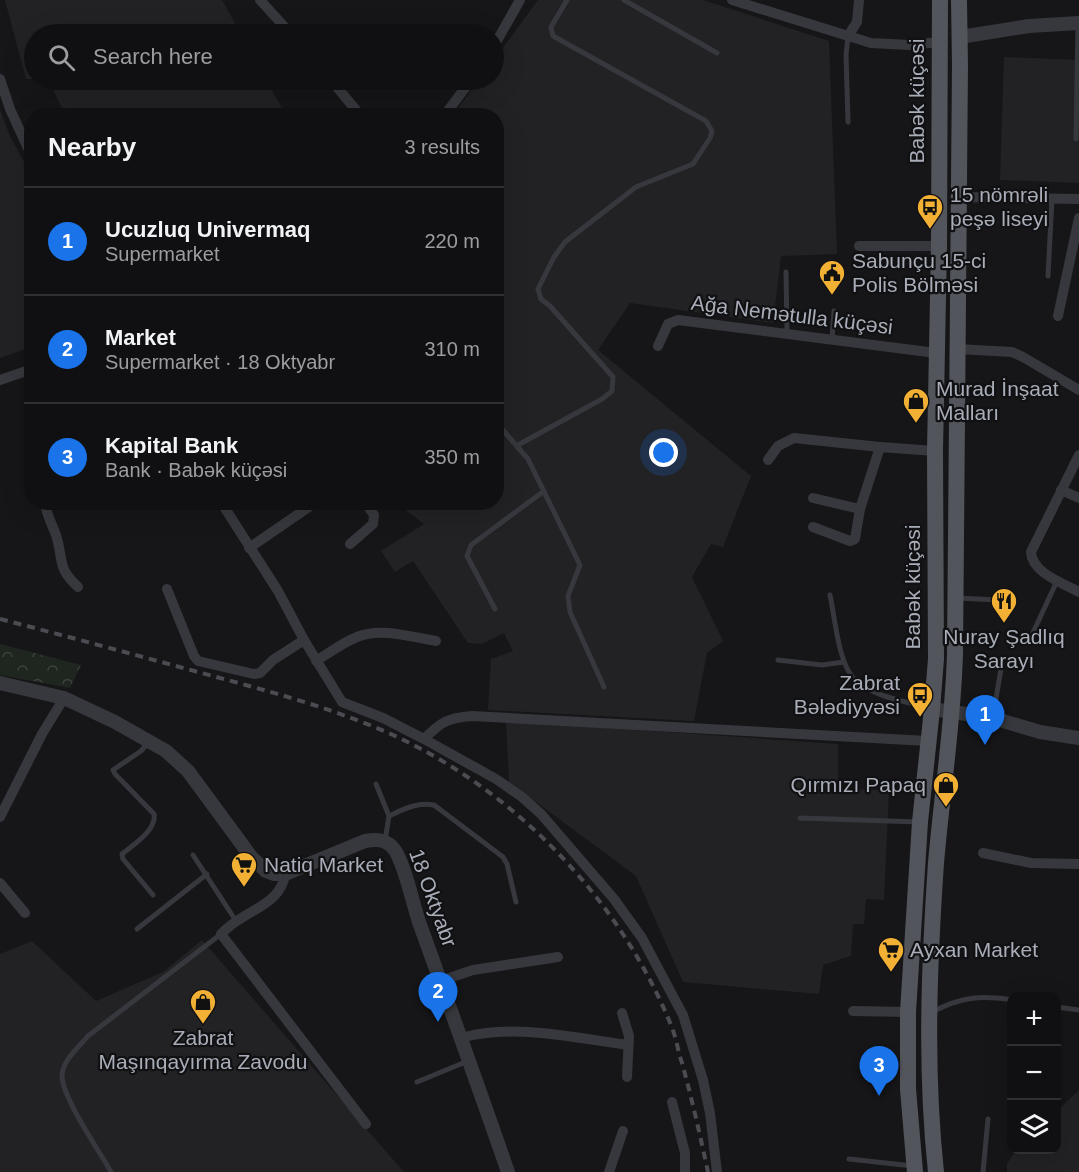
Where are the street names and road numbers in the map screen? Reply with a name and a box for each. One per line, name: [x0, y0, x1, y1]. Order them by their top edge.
street label: Babək küçəsi: [905, 39, 928, 163]
street label: Ağa Nemətulla küçəsi: [690, 291, 894, 338]
street label: Babək küçəsi: [901, 525, 924, 649]
street label: 18 Oktyabr: [405, 846, 462, 950]

